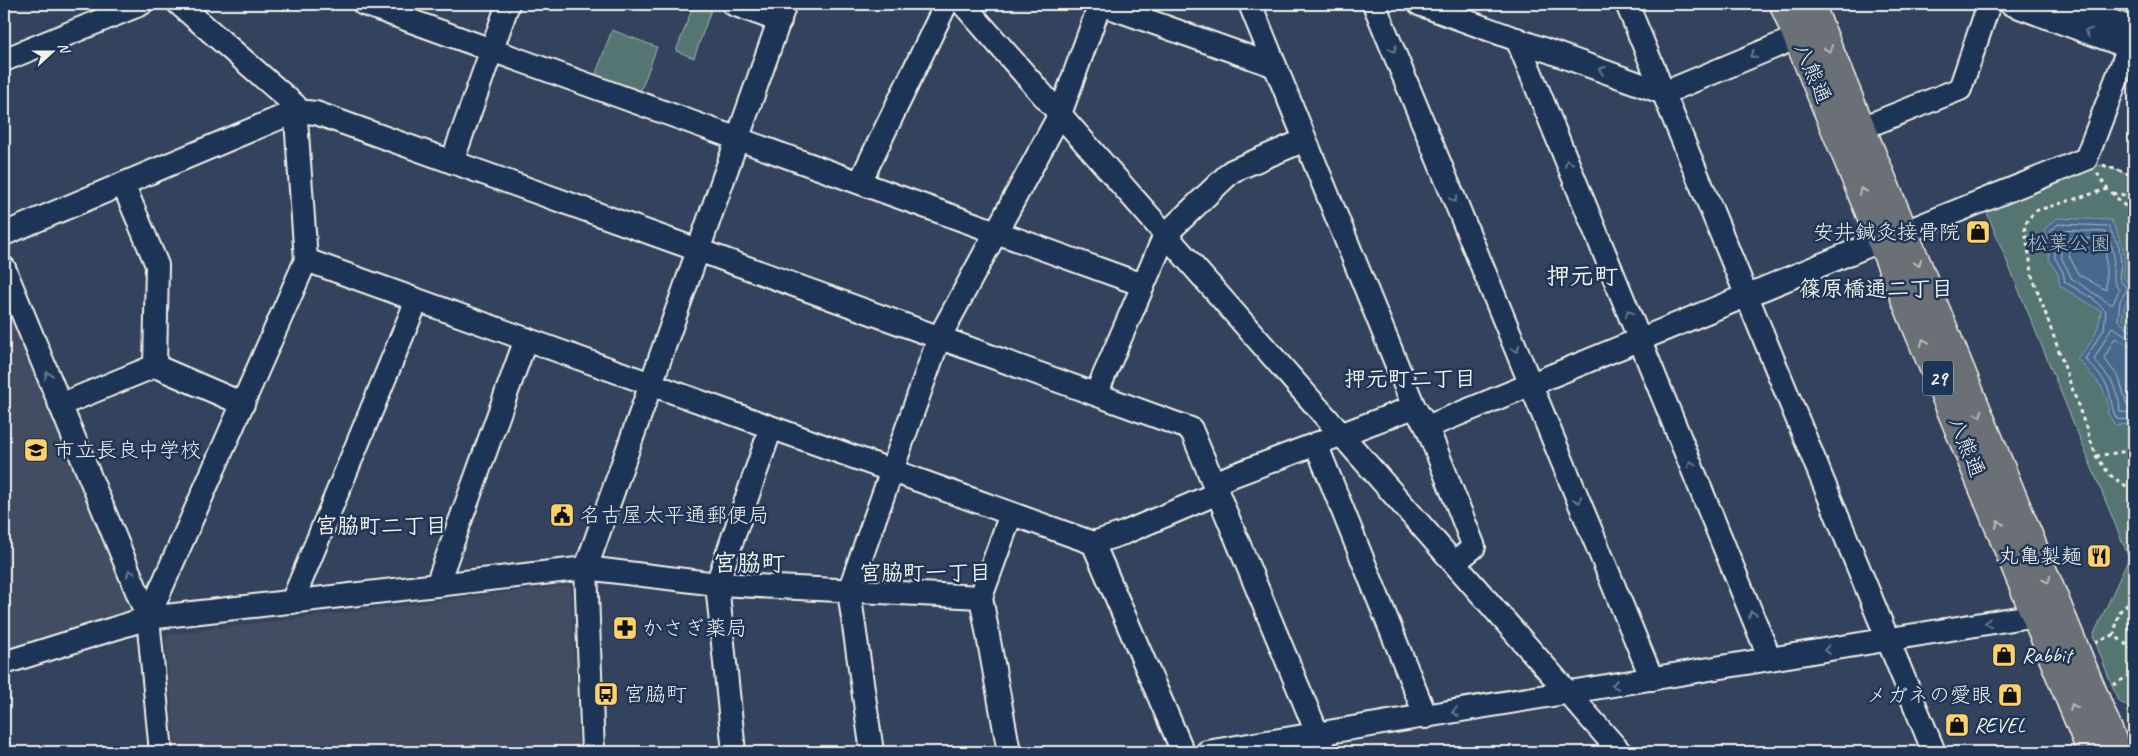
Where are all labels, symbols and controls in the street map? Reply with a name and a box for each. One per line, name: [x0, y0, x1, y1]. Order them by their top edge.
north arrow: [28, 28, 78, 78]
one-way arrow: [2085, 28, 2093, 38]
street label: 八熊通: [1789, 39, 1837, 107]
text: N: [54, 40, 74, 57]
one-way arrow: [1386, 44, 1397, 53]
one-way arrow: [1822, 44, 1833, 53]
one-way arrow: [1749, 49, 1758, 60]
one-way arrow: [1598, 66, 1606, 76]
one-way arrow: [1563, 159, 1574, 168]
one-way arrow: [1858, 187, 1868, 196]
one-way arrow: [1448, 194, 1459, 203]
place label: 安井鍼灸接骨院: [1813, 219, 1960, 245]
shop icon: 安井鍼灸接骨院: [1965, 219, 1991, 245]
park label: 松葉公園: [2027, 230, 2111, 256]
one-way arrow: [1912, 259, 1922, 267]
district label: 押元町: [1546, 261, 1618, 291]
district label: 篠原橋通二丁目: [1799, 275, 1953, 303]
one-way arrow: [1625, 309, 1636, 318]
one-way arrow: [1919, 338, 1930, 347]
one-way arrow: [1510, 344, 1521, 353]
road number: 29: [1923, 360, 1953, 396]
district label: 押元町二丁目: [1344, 365, 1476, 393]
one-way arrow: [43, 371, 54, 380]
one-way arrow: [1973, 409, 1984, 418]
street label: 八熊通: [1943, 413, 1991, 481]
school or university icon: 市立長良中学校: [23, 437, 49, 463]
place label: 市立長良中学校: [54, 437, 201, 463]
one-way arrow: [1686, 460, 1697, 469]
one-way arrow: [1572, 495, 1582, 504]
public building icon: 名古屋太平通郵便局: [549, 502, 575, 528]
place label: 名古屋太平通郵便局: [580, 502, 769, 528]
district label: 宮脇町二丁目: [315, 512, 447, 540]
one-way arrow: [1994, 521, 2004, 529]
place label: 丸亀製麺: [1998, 543, 2082, 569]
restaurant icon: 丸亀製麺: [2086, 543, 2112, 569]
district label: 宮脇町: [713, 548, 785, 578]
district label: 宮脇町一丁目: [859, 559, 991, 587]
one-way arrow: [125, 569, 136, 578]
one-way arrow: [2041, 575, 2052, 584]
one-way arrow: [1748, 610, 1758, 619]
pharmacy icon: かさぎ薬局: [612, 615, 638, 641]
place label: かさぎ薬局: [642, 615, 747, 641]
one-way arrow: [1983, 618, 1992, 628]
shop icon: Rabbit: [1991, 642, 2017, 668]
place label: Rabbit: [2022, 642, 2074, 668]
one-way arrow: [1823, 644, 1832, 654]
one-way arrow: [1611, 680, 1620, 690]
bus stop icon: 宮脇町: [593, 681, 619, 707]
place label: 宮脇町: [624, 681, 687, 707]
place label: メガネの愛眼: [1866, 682, 1993, 708]
shop icon: メガネの愛眼: [1997, 682, 2023, 708]
one-way arrow: [2069, 703, 2080, 712]
one-way arrow: [1451, 706, 1459, 716]
shop icon: REVEL: [1944, 712, 1970, 738]
place label: REVEL: [1974, 712, 2026, 738]

